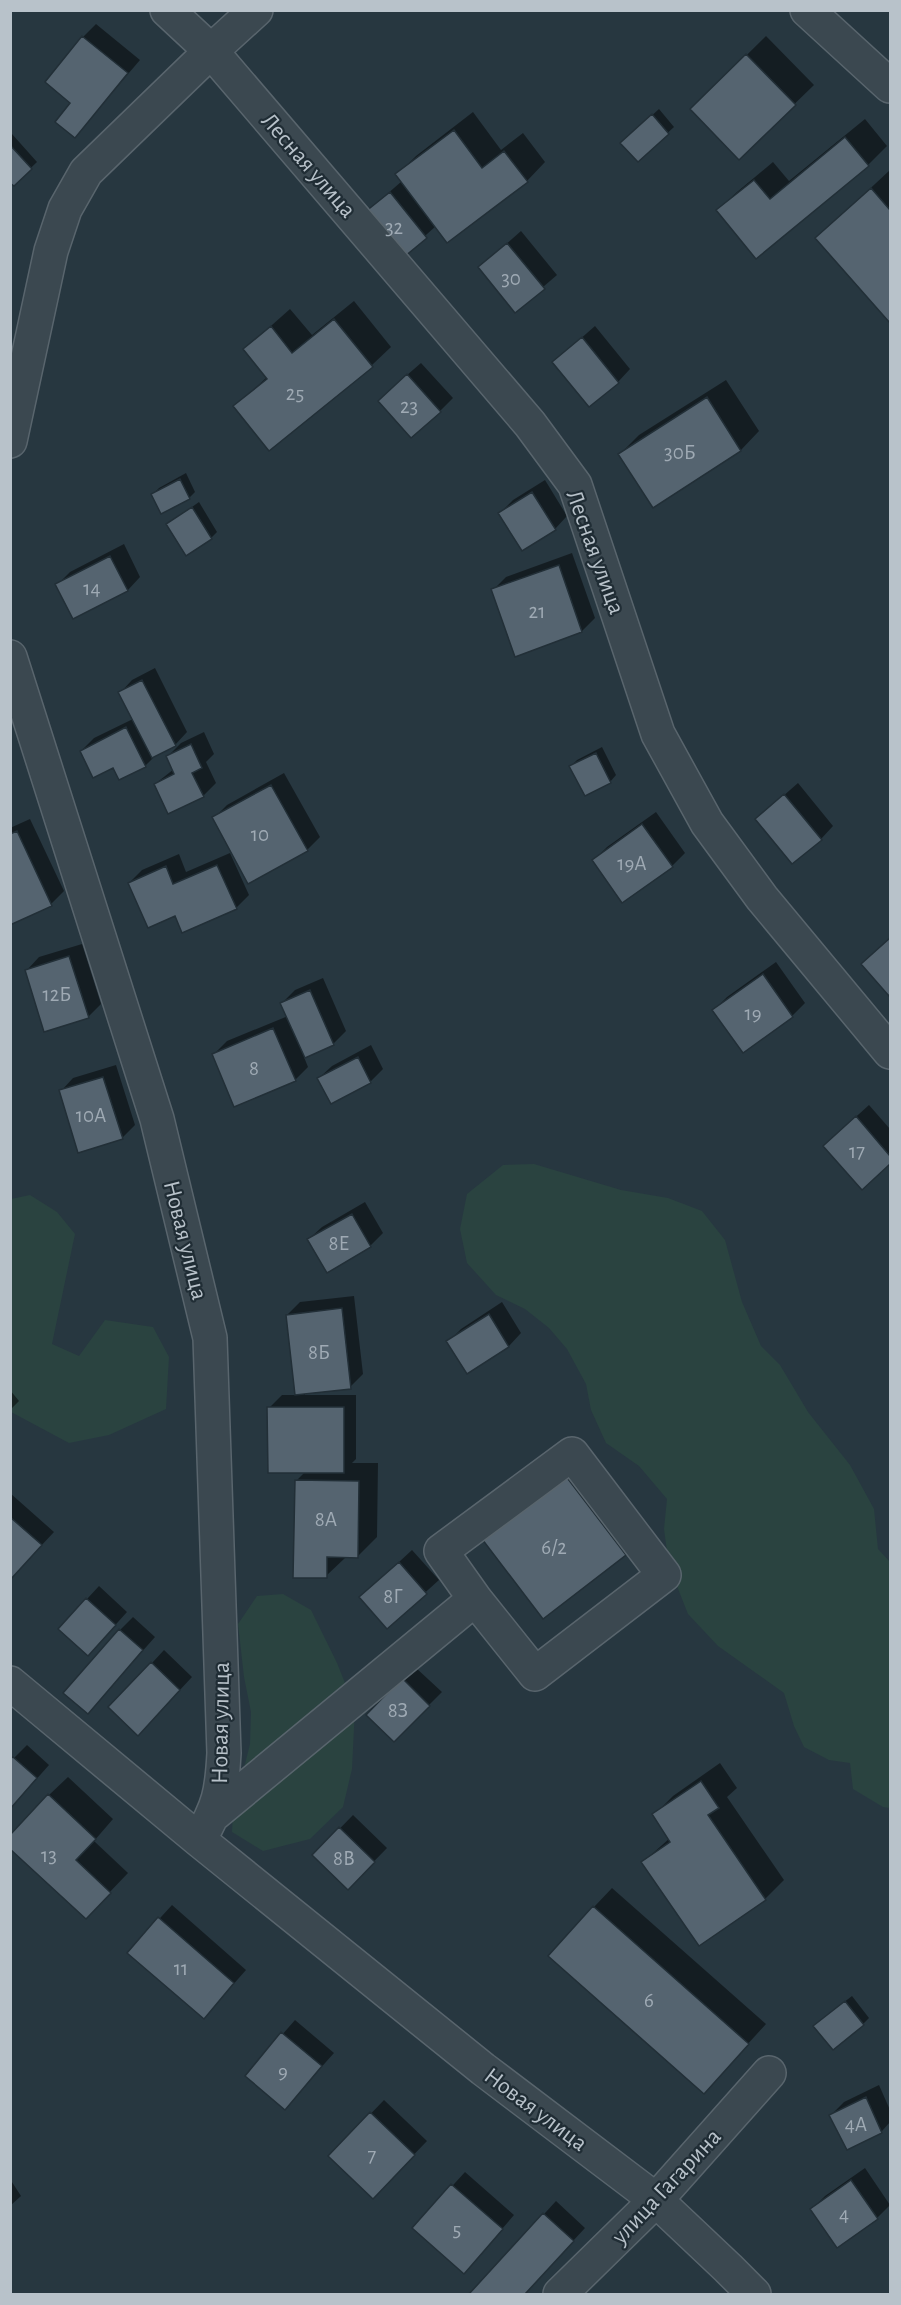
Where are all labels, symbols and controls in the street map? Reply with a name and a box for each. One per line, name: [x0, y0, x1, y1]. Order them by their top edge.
street label: Лесная улица: [256, 109, 360, 223]
house number: 32: [385, 217, 403, 238]
house number: 30: [501, 268, 521, 289]
house number: 25: [286, 383, 304, 404]
house number: 23: [400, 396, 418, 417]
house number: 30Б: [664, 442, 696, 463]
street label: Лесная улица: [562, 487, 629, 618]
house number: 14: [83, 578, 101, 599]
house number: 21: [529, 601, 545, 622]
house number: 10: [251, 824, 269, 845]
house number: 19А: [617, 853, 647, 874]
house number: 12Б: [43, 984, 71, 1005]
house number: 19: [744, 1003, 762, 1024]
house number: 8: [249, 1058, 259, 1079]
house number: 10А: [76, 1105, 106, 1126]
house number: 17: [849, 1141, 865, 1162]
street label: Новая улица: [159, 1178, 211, 1302]
house number: 8Е: [329, 1233, 350, 1254]
house number: 8Б: [308, 1342, 330, 1363]
house number: 8А: [315, 1509, 337, 1530]
house number: 6/2: [541, 1537, 567, 1558]
house number: 8Г: [383, 1586, 403, 1607]
street label: Новая улица: [208, 1662, 234, 1784]
house number: 8З: [388, 1700, 408, 1721]
house number: 13: [41, 1845, 57, 1866]
house number: 8В: [333, 1848, 355, 1869]
house number: 11: [174, 1958, 188, 1979]
house number: 6: [644, 1990, 654, 2011]
house number: 9: [278, 2061, 288, 2082]
street label: Новая улица: [479, 2063, 591, 2156]
house number: 4А: [845, 2114, 867, 2135]
street label: улица Гагарина: [607, 2125, 726, 2250]
house number: 7: [368, 2145, 377, 2166]
house number: 4: [839, 2204, 849, 2225]
house number: 5: [453, 2219, 461, 2240]

